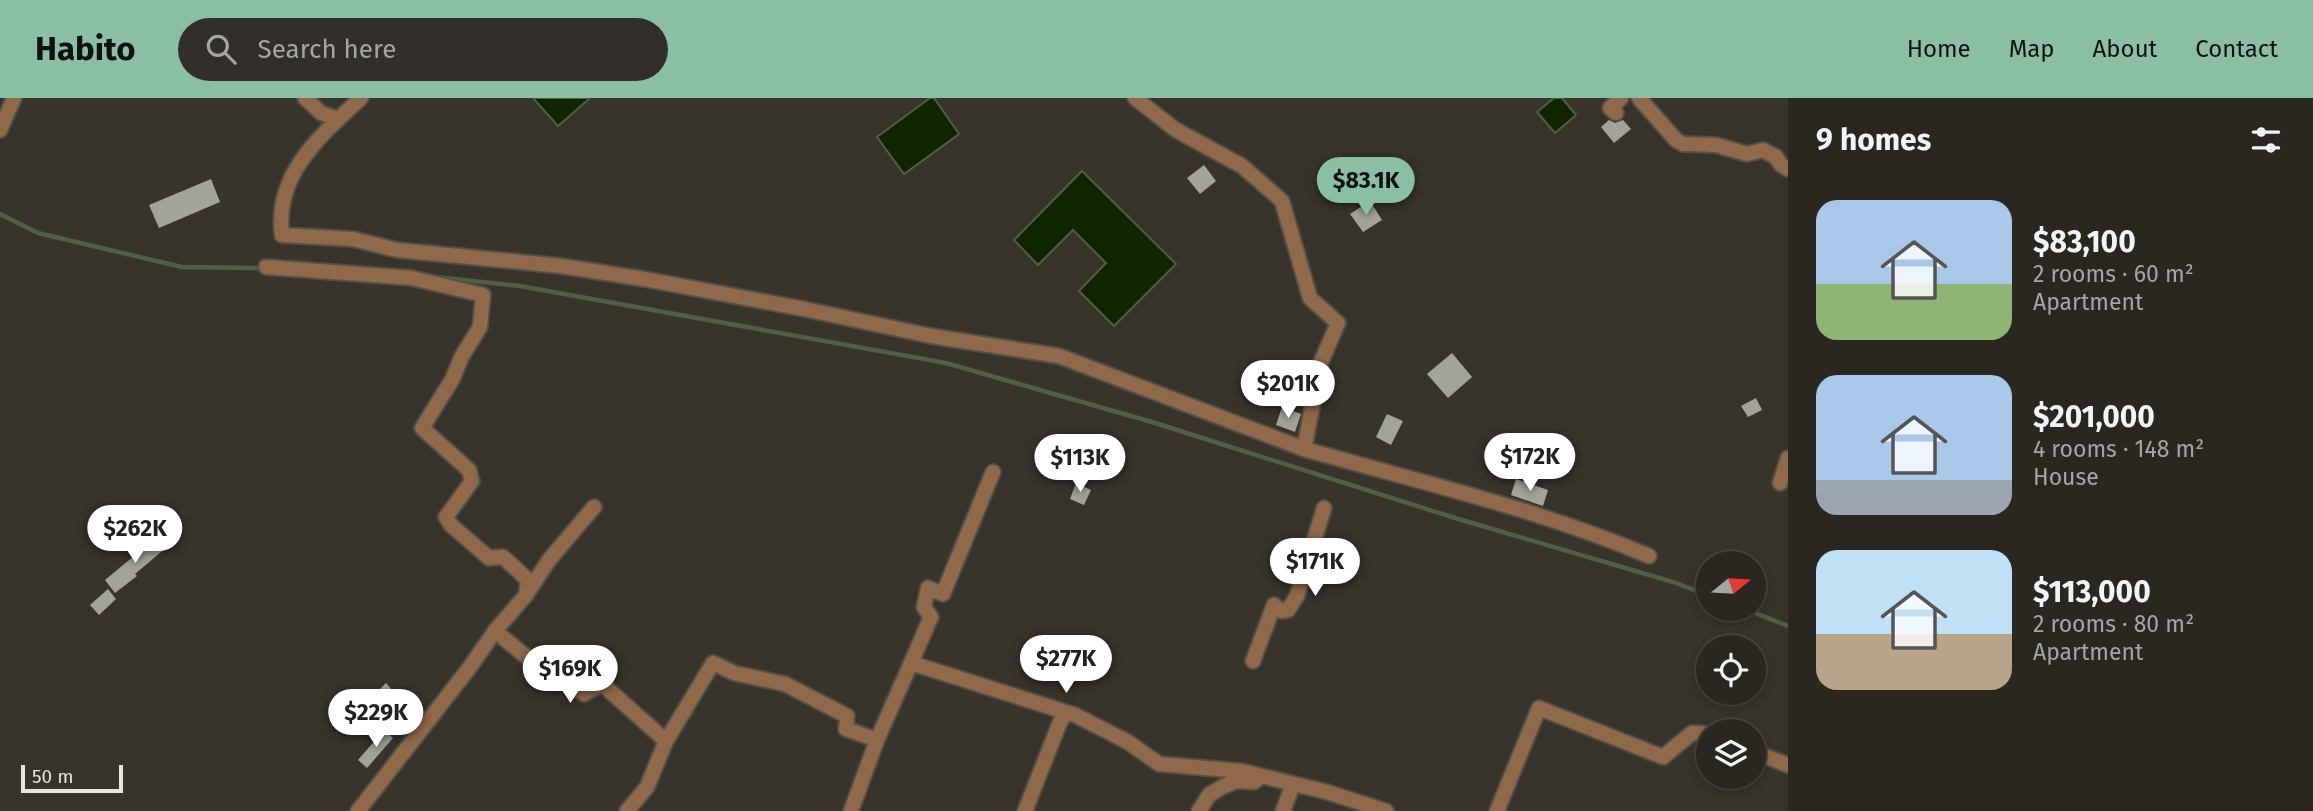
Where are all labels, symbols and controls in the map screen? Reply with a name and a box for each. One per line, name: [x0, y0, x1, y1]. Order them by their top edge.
search box: [178, 18, 668, 81]
text: Habito: [35, 29, 136, 69]
icon: search: [202, 30, 240, 68]
text: Search here: [258, 34, 396, 65]
text: Home: [1907, 35, 1971, 63]
text: Map: [2009, 35, 2055, 63]
text: About: [2093, 35, 2157, 63]
text: Contact: [2195, 35, 2278, 63]
icon: filters: [2247, 121, 2285, 159]
text: 9 homes: [1816, 122, 1931, 158]
pin: $83.1K: [1309, 158, 1423, 217]
text: $83.1K: [1333, 166, 1399, 194]
text: $83,100: [2033, 224, 2136, 260]
icon: home: [1872, 228, 1956, 312]
text: 2 rooms · 60 m²: [2033, 260, 2194, 288]
text: Apartment: [2033, 288, 2143, 316]
pin: $201K: [1239, 360, 1337, 420]
text: $201K: [1257, 369, 1319, 397]
text: $201,000: [2033, 399, 2155, 435]
icon: home: [1872, 403, 1956, 487]
pin: $113K: [1031, 434, 1129, 494]
pin: $172K: [1481, 434, 1579, 493]
text: 4 rooms · 148 m²: [2033, 435, 2204, 463]
text: $172K: [1500, 442, 1560, 470]
text: $113K: [1050, 443, 1110, 471]
text: House: [2033, 463, 2099, 491]
pin: $262K: [86, 505, 184, 565]
text: $262K: [103, 514, 167, 542]
pin: $171K: [1266, 538, 1364, 598]
text: $171K: [1286, 547, 1344, 575]
north arrow: [1696, 551, 1766, 621]
map controls: [1696, 551, 1766, 789]
text: $113,000: [2033, 574, 2151, 610]
icon: home: [1872, 578, 1956, 662]
text: 2 rooms · 80 m²: [2033, 610, 2194, 638]
button: locate: [1696, 635, 1766, 705]
pin: $277K: [1017, 636, 1115, 695]
text: Apartment: [2033, 638, 2143, 666]
text: $277K: [1036, 644, 1096, 672]
pin: $169K: [521, 646, 619, 705]
text: $169K: [539, 654, 601, 682]
pin: $229K: [327, 690, 425, 749]
text: $229K: [344, 698, 408, 726]
button: layers: [1696, 719, 1766, 789]
scale bar: [21, 762, 122, 794]
text: 50 m: [32, 765, 73, 788]

